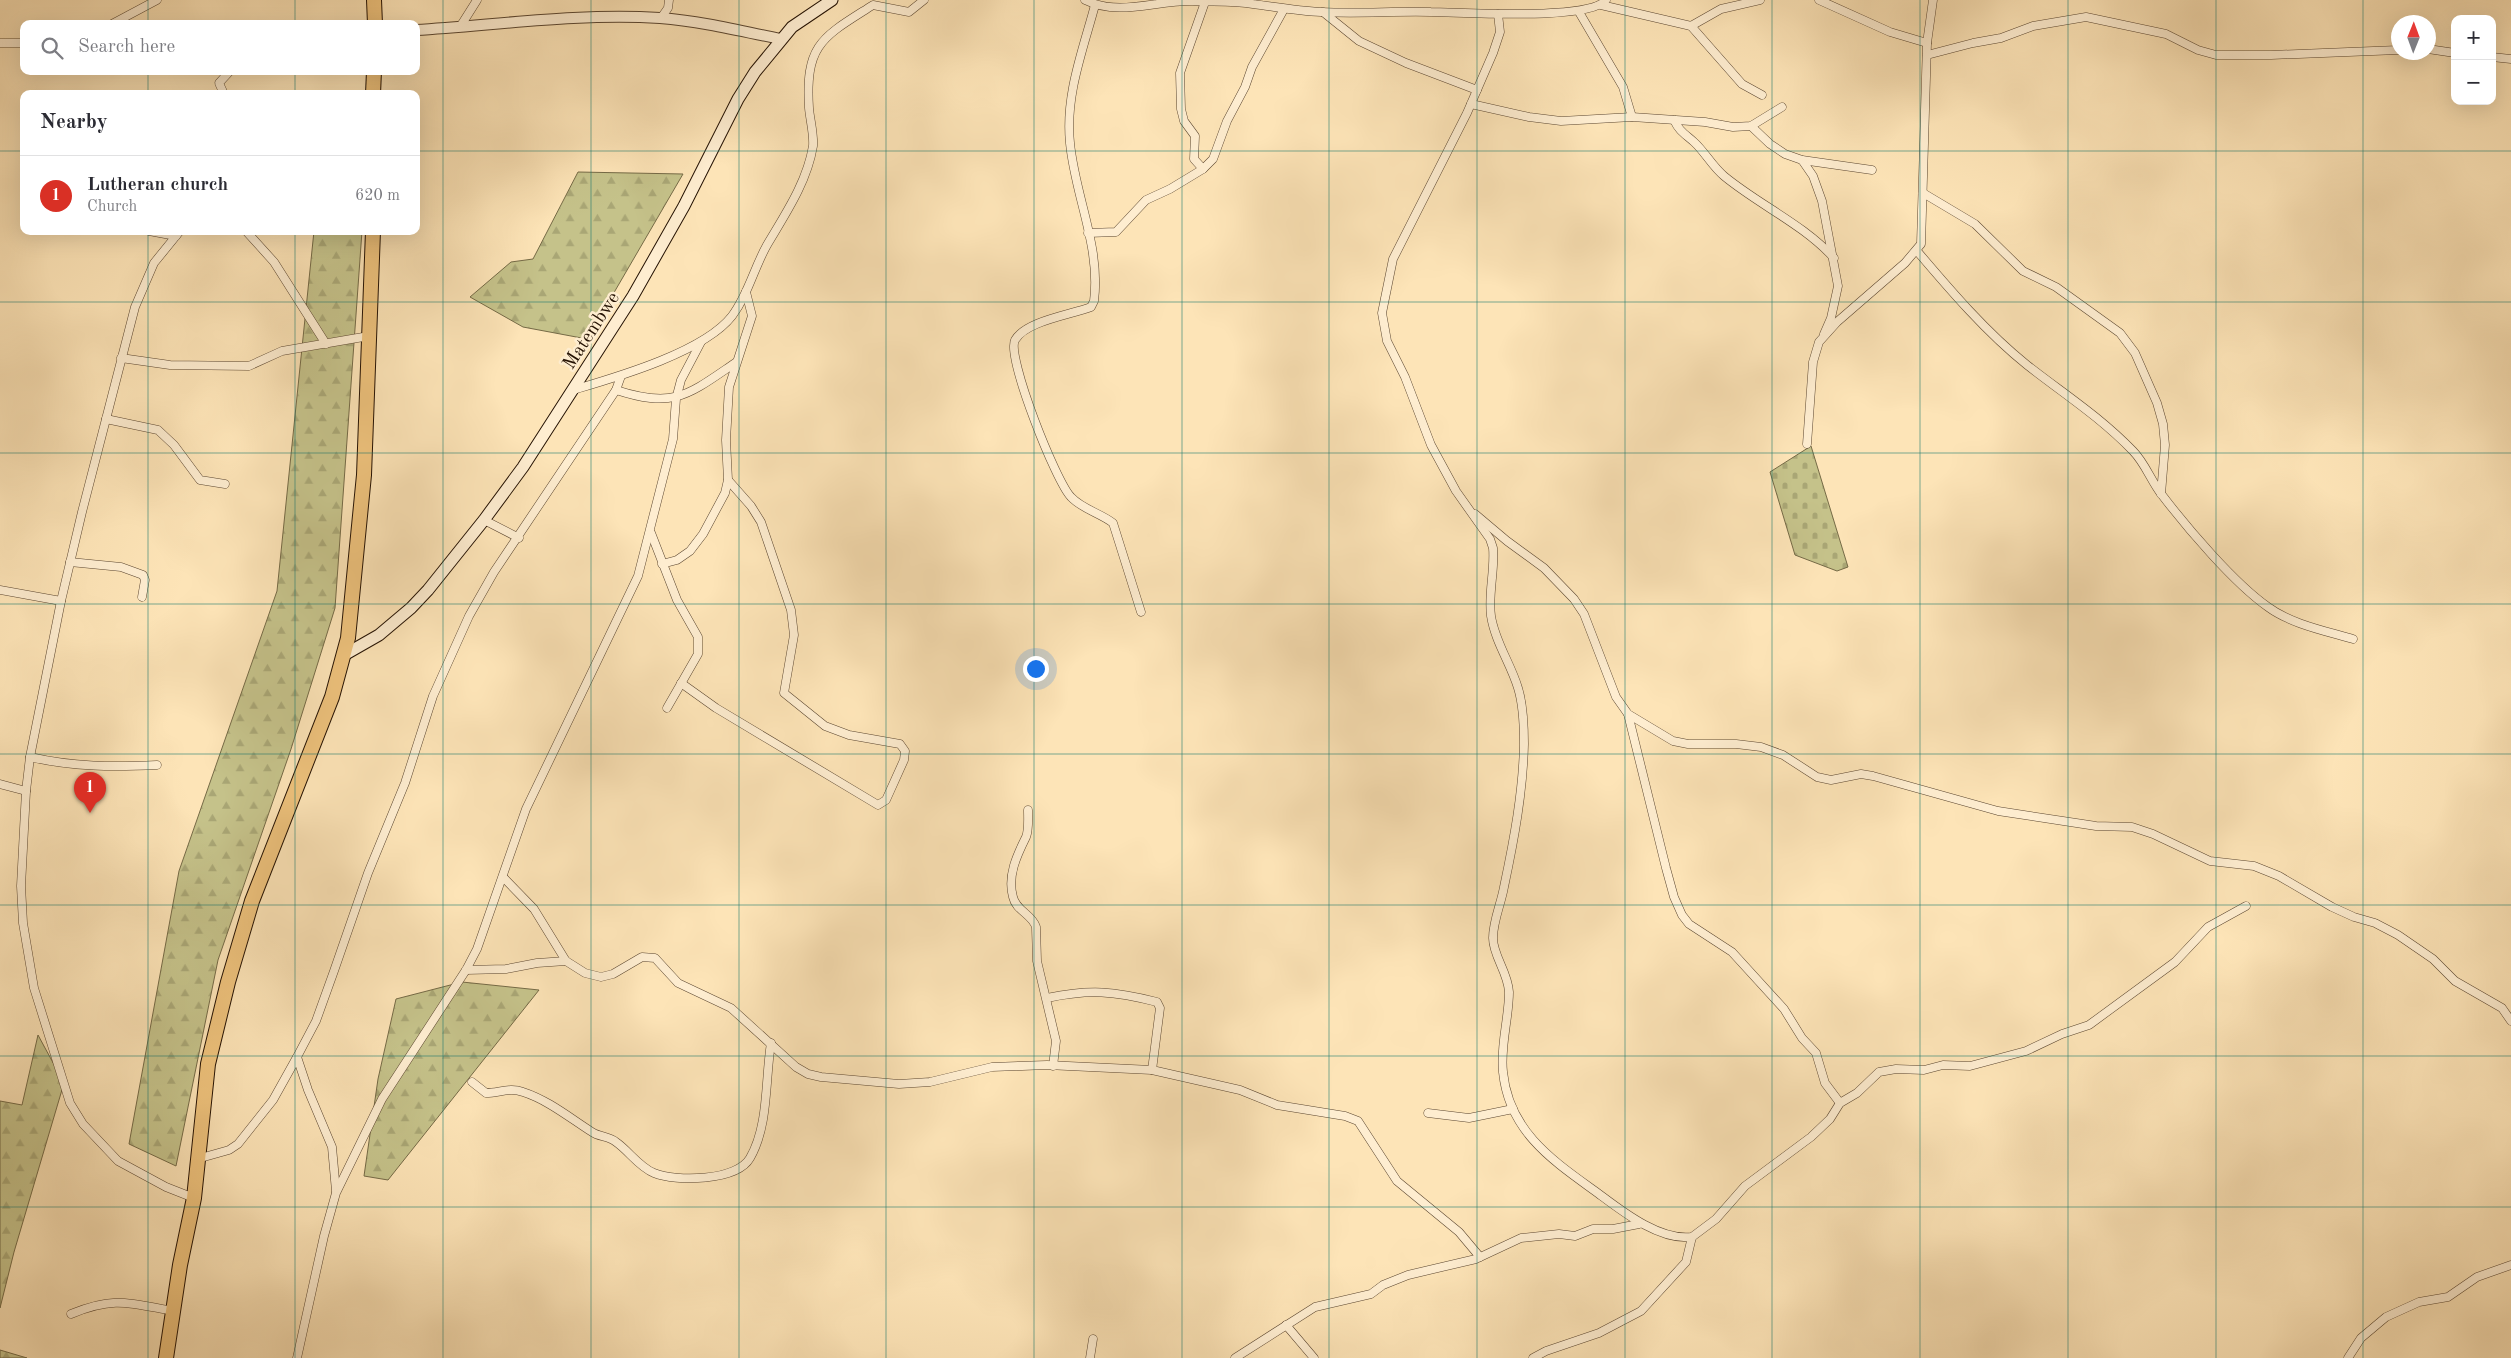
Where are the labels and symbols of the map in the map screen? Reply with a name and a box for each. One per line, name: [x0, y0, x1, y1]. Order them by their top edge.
north arrow: [2391, 15, 2436, 60]
street label: Matembwe: [560, 289, 624, 373]
your location: [1023, 656, 1049, 682]
pin: 1: [74, 772, 106, 813]

